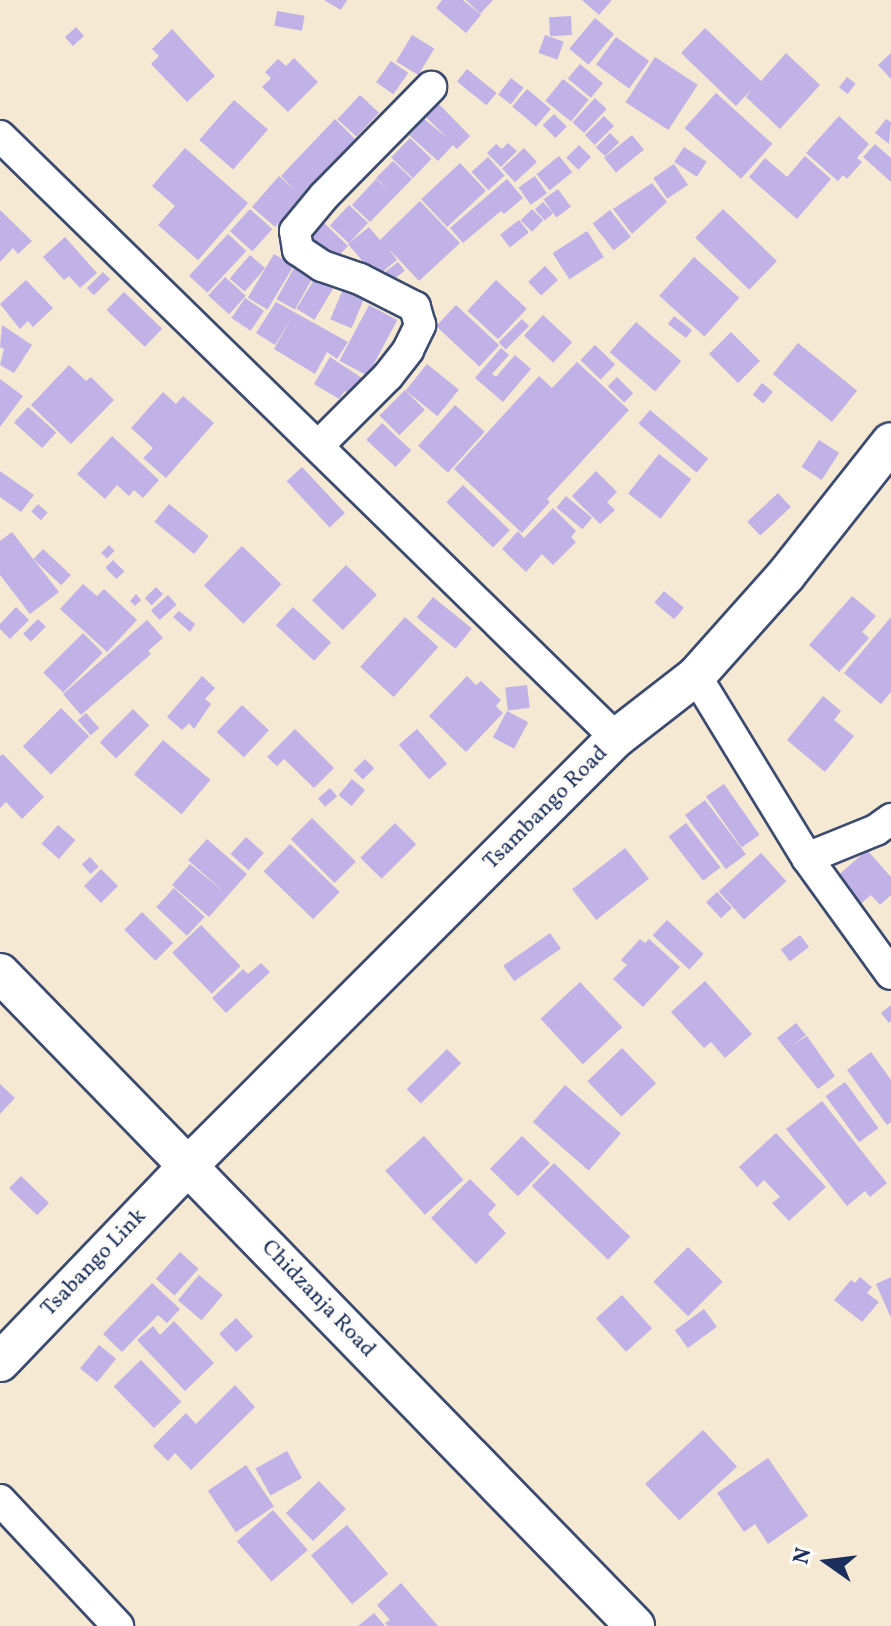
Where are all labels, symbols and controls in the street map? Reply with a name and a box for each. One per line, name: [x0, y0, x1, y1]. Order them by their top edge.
street label: Tsambango Road: [478, 740, 614, 876]
street label: Tsabango Link: [36, 1204, 152, 1322]
street label: Chidzanja Road: [255, 1235, 381, 1363]
north arrow: [787, 1522, 867, 1602]
text: N: [786, 1545, 820, 1568]

